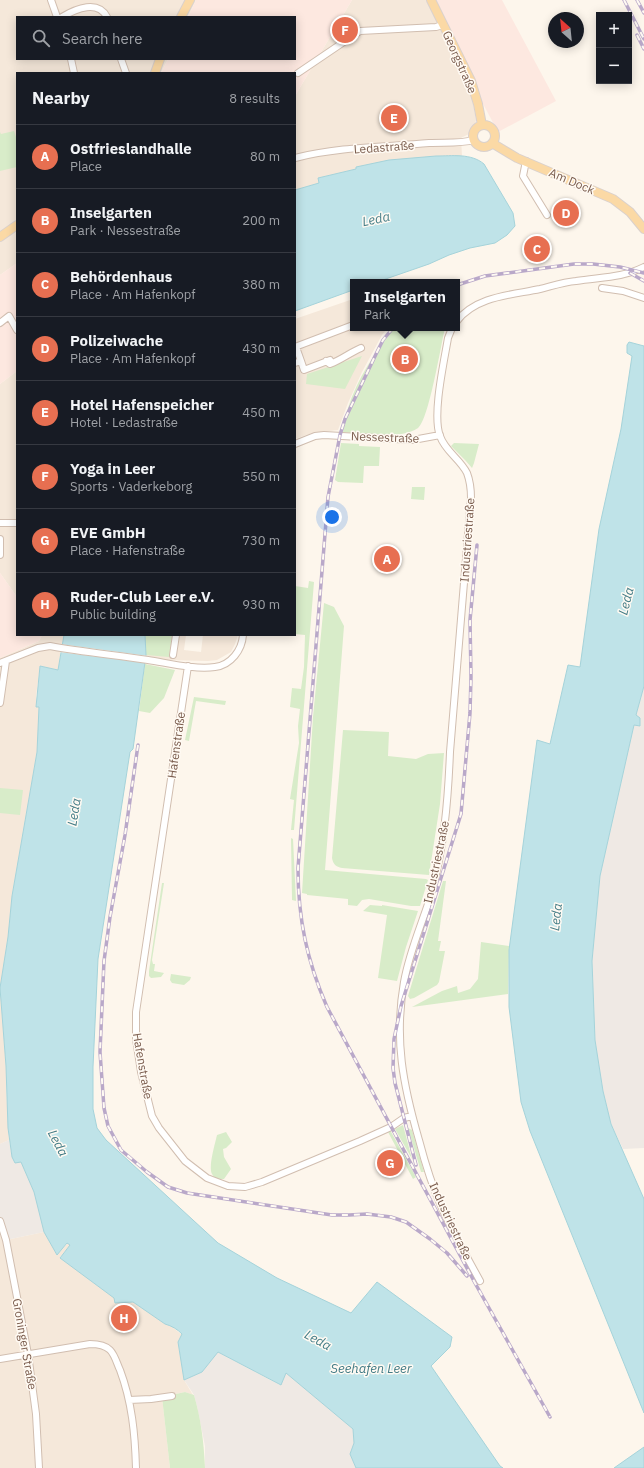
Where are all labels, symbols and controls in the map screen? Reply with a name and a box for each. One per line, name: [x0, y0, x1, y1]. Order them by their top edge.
north arrow: [548, 12, 584, 48]
map controls: [596, 12, 632, 84]
button: +: [596, 12, 632, 48]
pin: F: [332, 15, 358, 45]
search box: [16, 16, 296, 60]
icon: search: [30, 27, 52, 49]
street label: Georgstraße: [439, 28, 481, 96]
text: Search here: [62, 29, 142, 48]
button: −: [596, 48, 632, 84]
text: Nearby: [32, 87, 90, 109]
text: 8 results: [229, 90, 280, 107]
pin: E: [381, 103, 407, 133]
street label: Ledastraße: [353, 137, 415, 157]
text: Ostfrieslandhalle: [70, 139, 192, 158]
text: A: [41, 148, 49, 165]
text: 80 m: [250, 148, 280, 165]
text: Place: [70, 158, 102, 175]
street label: Am Dock: [547, 165, 598, 198]
pin: D: [553, 198, 579, 228]
text: Inselgarten: [70, 203, 152, 222]
water label: Leda: [361, 208, 391, 230]
text: B: [41, 212, 49, 229]
text: 200 m: [242, 212, 280, 229]
text: Park · Nessestraße: [70, 222, 181, 239]
pin: C: [524, 234, 550, 264]
text: Behördenhaus: [70, 267, 172, 286]
text: C: [41, 276, 49, 293]
text: 380 m: [242, 276, 280, 293]
popup: [350, 279, 460, 331]
text: Place · Am Hafenkopf: [70, 286, 195, 303]
text: Inselgarten: [364, 287, 446, 306]
text: Park: [364, 306, 390, 323]
text: Polizeiwache: [70, 331, 163, 350]
text: D: [40, 340, 50, 357]
text: 430 m: [242, 340, 280, 357]
pin: B: [392, 344, 418, 374]
text: Place · Am Hafenkopf: [70, 350, 195, 367]
text: Hotel Hafenspeicher: [70, 395, 214, 414]
text: E: [41, 404, 49, 421]
text: 450 m: [242, 404, 280, 421]
text: Hotel · Ledastraße: [70, 414, 178, 431]
street label: Nessestraße: [351, 428, 420, 446]
text: Yoga in Leer: [70, 459, 155, 478]
text: F: [41, 468, 49, 485]
text: 550 m: [242, 468, 280, 485]
text: Sports · Vaderkeborg: [70, 478, 192, 495]
street label: Industriestraße: [457, 497, 477, 583]
your location: [322, 507, 342, 527]
text: EVE GmbH: [70, 523, 146, 542]
text: G: [40, 532, 50, 549]
text: 730 m: [242, 532, 280, 549]
text: Place · Hafenstraße: [70, 542, 185, 559]
pin: A: [374, 544, 400, 574]
water label: Leda: [614, 585, 638, 617]
text: Ruder-Club Leer e.V.: [70, 587, 215, 606]
text: H: [40, 596, 50, 613]
text: 930 m: [242, 596, 280, 613]
text: Public building: [70, 606, 156, 623]
street label: Hafenstraße: [164, 710, 188, 779]
water label: Leda: [63, 797, 85, 827]
street label: Industriestraße: [420, 819, 452, 905]
water label: Leda: [546, 902, 566, 932]
street label: Hafenstraße: [130, 1032, 156, 1101]
water label: Leda: [44, 1127, 72, 1159]
pin: G: [377, 1148, 403, 1178]
street label: Industriestraße: [426, 1180, 476, 1263]
street label: Groninger Straße: [10, 1297, 40, 1391]
pin: H: [111, 1303, 137, 1333]
water label: Leda: [302, 1326, 334, 1354]
water label: Seehafen Leer: [331, 1360, 413, 1377]

